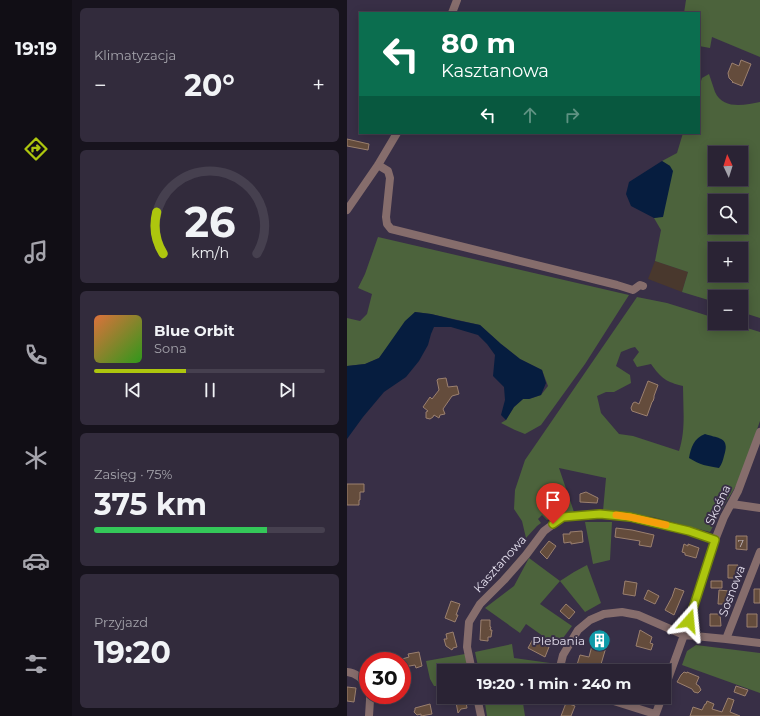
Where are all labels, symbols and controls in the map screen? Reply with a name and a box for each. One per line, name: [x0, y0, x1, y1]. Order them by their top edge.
text: 80 m: [441, 26, 516, 60]
icon: left: [375, 28, 427, 80]
text: 19:19: [15, 38, 57, 60]
text: Klimatyzacja: [94, 47, 176, 63]
text: Kasztanowa: [441, 60, 549, 82]
text: 20°: [184, 67, 235, 104]
text: −: [94, 72, 107, 99]
text: +: [312, 72, 325, 99]
icon: left: [477, 104, 499, 126]
icon: ahead: [519, 104, 541, 126]
icon: right: [561, 104, 583, 126]
icon: directions: [22, 135, 50, 163]
north arrow: [708, 146, 748, 186]
map controls: [708, 146, 748, 330]
button: search: [708, 194, 748, 234]
text: 26: [184, 197, 235, 247]
icon: music: [22, 238, 50, 266]
button: +: [708, 242, 748, 282]
text: km/h: [190, 244, 229, 262]
button: −: [708, 290, 748, 330]
text: Blue Orbit: [154, 321, 234, 340]
text: Sona: [154, 340, 187, 356]
icon: phone: [22, 341, 50, 369]
icon: previous: [122, 379, 144, 401]
icon: pause: [199, 379, 221, 401]
icon: next: [276, 379, 298, 401]
icon: climate: [22, 444, 50, 472]
text: Zasięg · 75%: [94, 466, 172, 482]
street label: Skośna: [702, 482, 733, 527]
pin: [536, 483, 570, 524]
text: 375 km: [94, 486, 207, 523]
icon: arrive: [542, 489, 564, 511]
street label: Kasztanowa: [470, 532, 529, 595]
house number: 7: [738, 537, 744, 550]
icon: car: [22, 547, 50, 575]
street label: Sosnowa: [715, 563, 748, 619]
position arrow: [668, 600, 710, 642]
text: Przyjazd: [94, 614, 148, 630]
building icon: Plebania: [587, 628, 613, 654]
place label: Plebania: [532, 633, 585, 648]
text: 19:20: [94, 634, 171, 671]
icon: filters: [22, 650, 50, 678]
speed limit sign: 30: [359, 652, 411, 704]
text: 19:20 · 1 min · 240 m: [477, 674, 631, 693]

